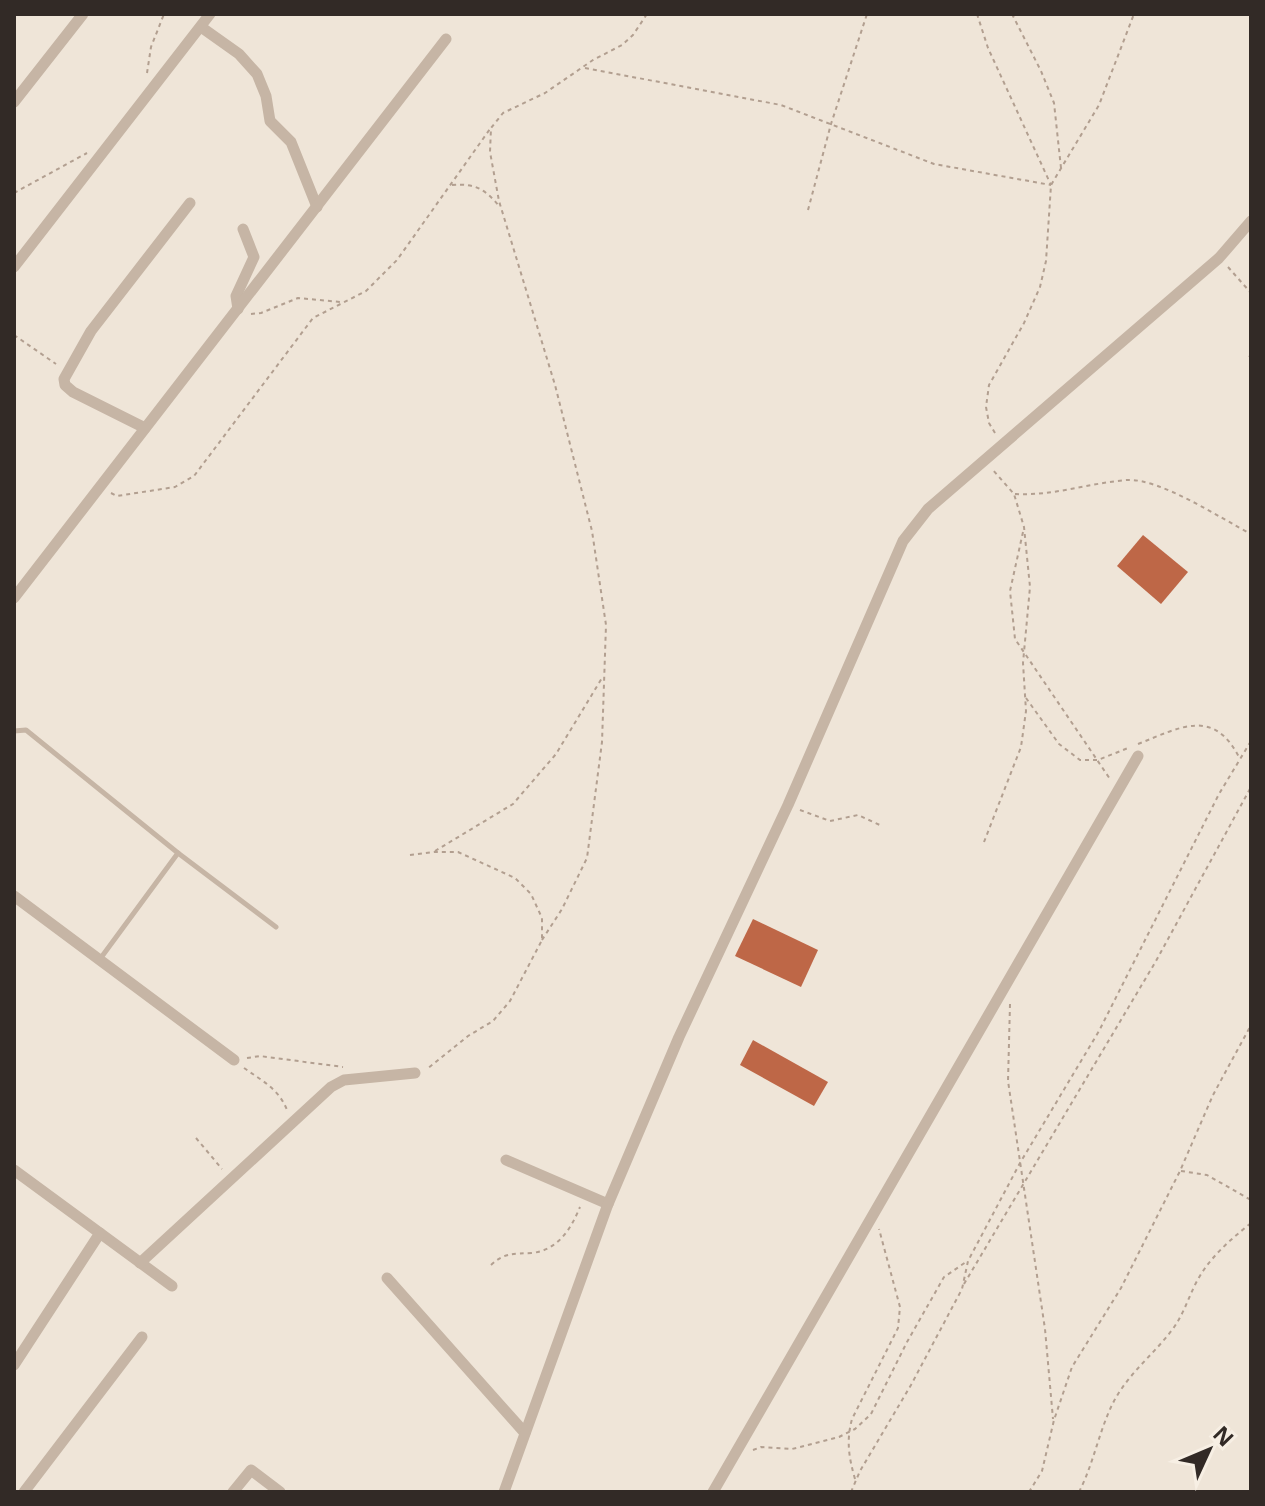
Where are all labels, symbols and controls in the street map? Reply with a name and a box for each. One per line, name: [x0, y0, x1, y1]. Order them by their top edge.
north arrow: [1169, 1410, 1249, 1490]
text: N: [1207, 1419, 1241, 1452]

